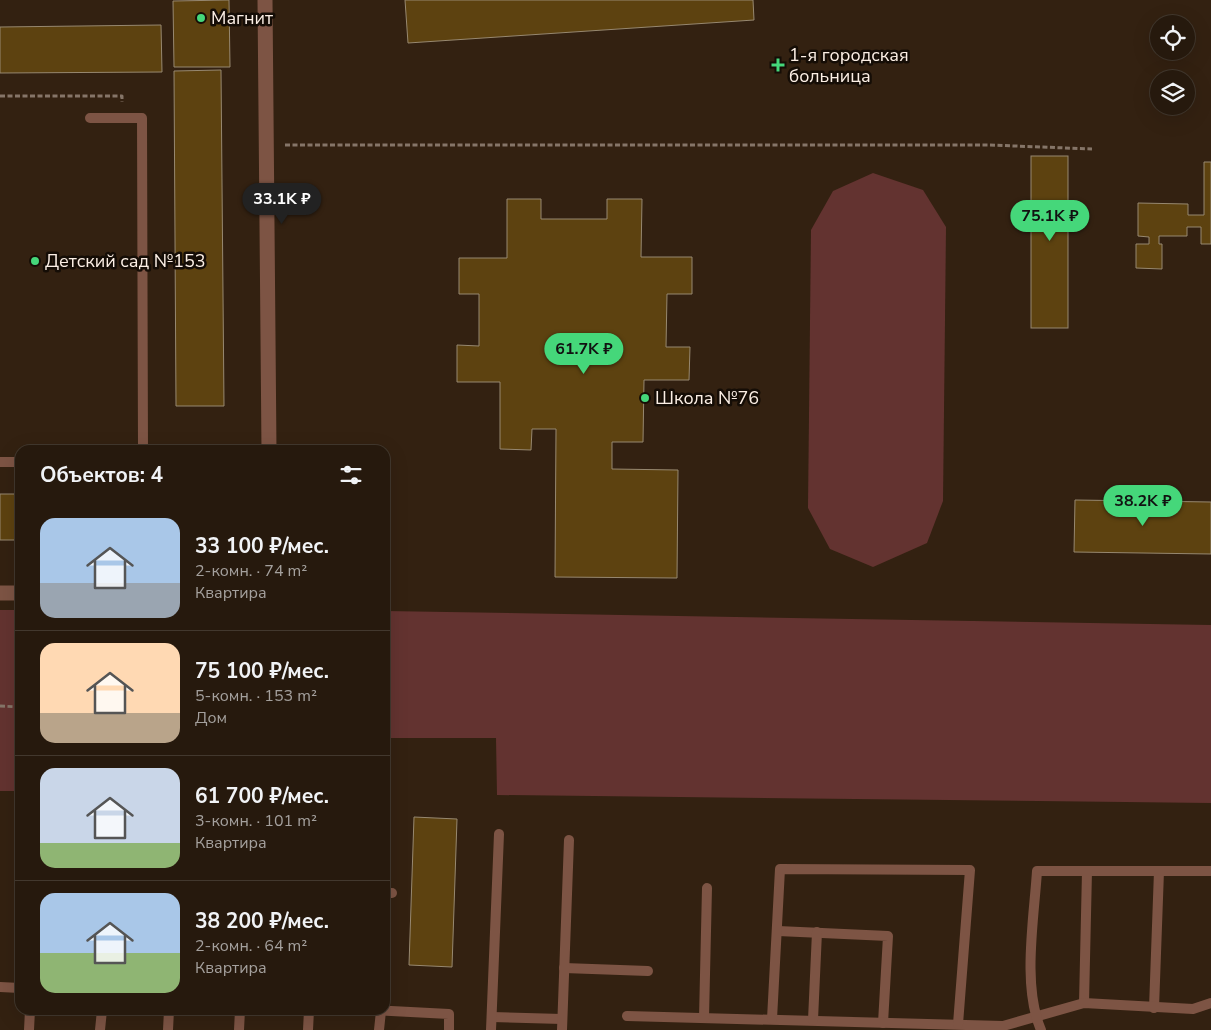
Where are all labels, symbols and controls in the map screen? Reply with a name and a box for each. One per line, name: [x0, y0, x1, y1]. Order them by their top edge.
place label: Магнит: [211, 6, 273, 30]
marker: Магнит: [195, 12, 207, 24]
map controls: [1150, 15, 1195, 115]
button: locate: [1150, 15, 1195, 60]
place label: 1-я городская больница: [789, 43, 909, 88]
marker: 1-я городская больница: [771, 58, 785, 72]
button: layers: [1150, 70, 1195, 115]
pin: 33.1K ₽: [236, 182, 328, 225]
text: 33.1K ₽: [253, 188, 311, 210]
pin: 75.1K ₽: [1004, 200, 1096, 242]
text: 75.1K ₽: [1021, 205, 1079, 227]
place label: Детский сад №153: [45, 249, 206, 273]
marker: Детский сад №153: [29, 255, 41, 267]
pin: 61.7K ₽: [538, 332, 630, 375]
text: 61.7K ₽: [555, 338, 613, 360]
place label: Школа №76: [655, 386, 759, 410]
marker: Школа №76: [639, 392, 651, 404]
text: Объектов: 4: [40, 461, 163, 489]
icon: filters: [337, 461, 365, 489]
pin: 38.2K ₽: [1097, 484, 1189, 527]
text: 38.2K ₽: [1114, 490, 1172, 512]
text: 33 100 ₽/мес.: [195, 532, 329, 560]
icon: home: [80, 538, 140, 598]
text: 2-комн. · 74 m²: [195, 560, 307, 582]
text: Квартира: [195, 582, 267, 604]
text: 75 100 ₽/мес.: [195, 657, 329, 685]
icon: home: [80, 663, 140, 723]
text: 5-комн. · 153 m²: [195, 685, 317, 707]
text: Дом: [195, 707, 227, 729]
text: 61 700 ₽/мес.: [195, 782, 329, 810]
icon: home: [80, 788, 140, 848]
text: 3-комн. · 101 m²: [195, 810, 317, 832]
text: Квартира: [195, 832, 267, 854]
text: 38 200 ₽/мес.: [195, 907, 329, 935]
icon: home: [80, 913, 140, 973]
text: 2-комн. · 64 m²: [195, 935, 307, 957]
text: Квартира: [195, 957, 267, 979]

